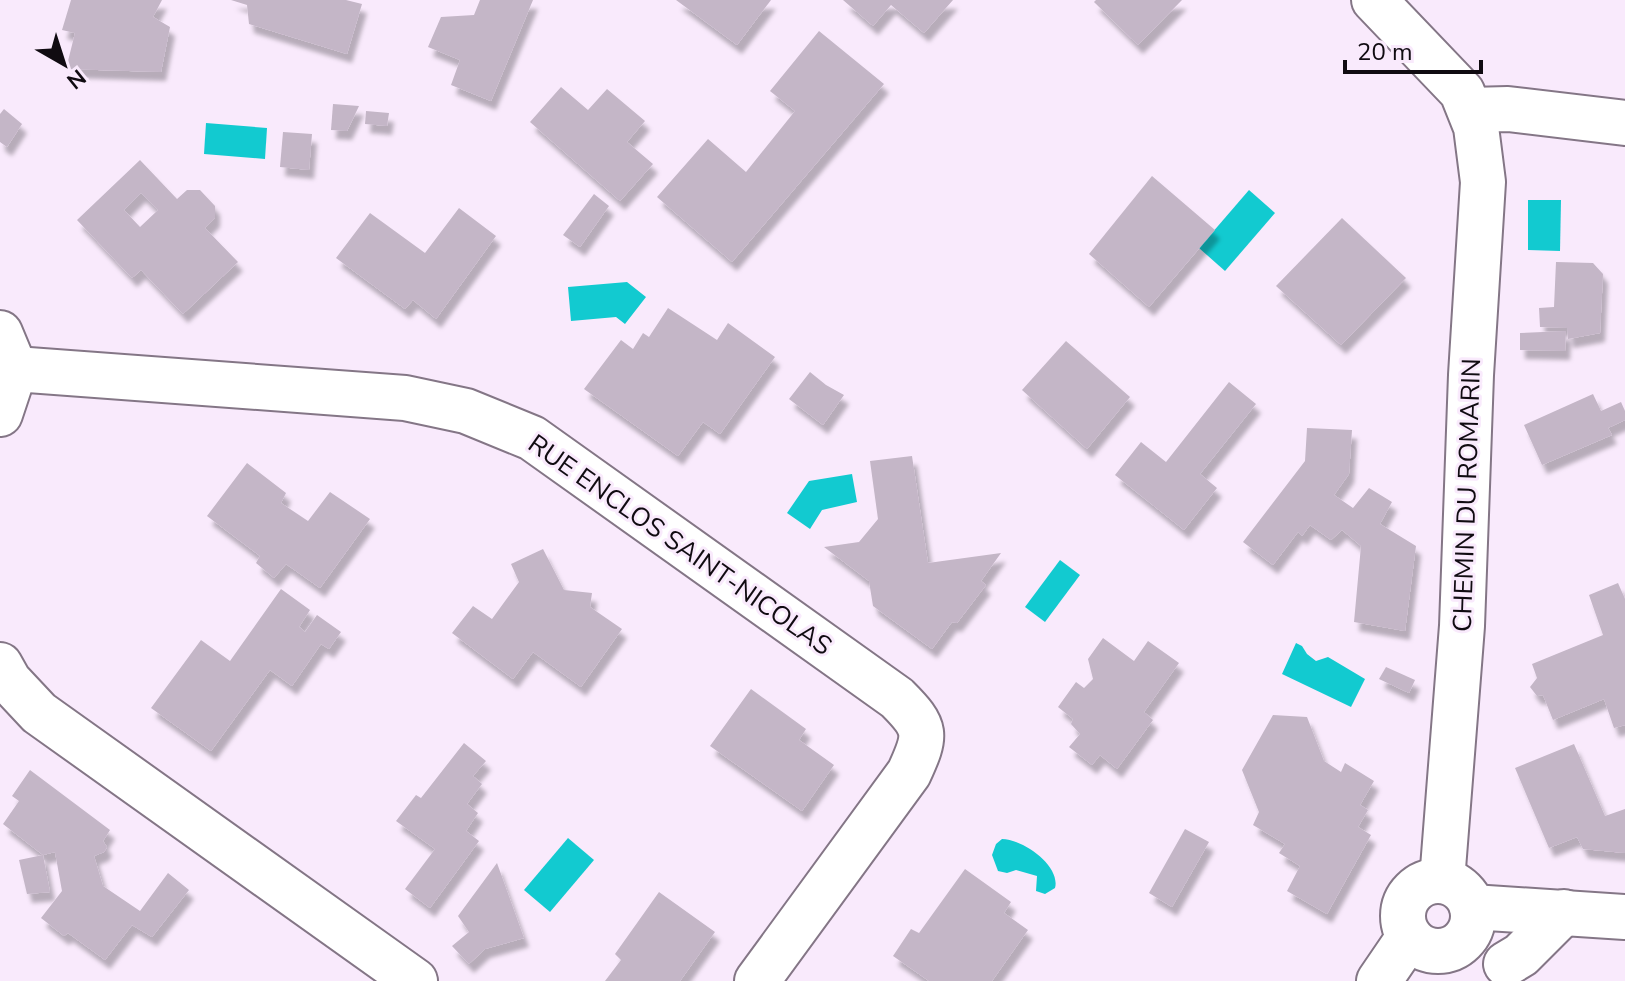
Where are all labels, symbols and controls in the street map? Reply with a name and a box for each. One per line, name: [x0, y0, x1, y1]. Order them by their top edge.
north arrow: [24, 24, 104, 104]
scale bar: [1345, 24, 1481, 74]
text: 20 m: [1357, 36, 1413, 68]
text: N: [60, 62, 92, 96]
street label: CHEMIN DU ROMARIN: [1445, 358, 1489, 632]
street label: RUE ENCLOS SAINT-NICOLAS: [521, 426, 839, 664]

